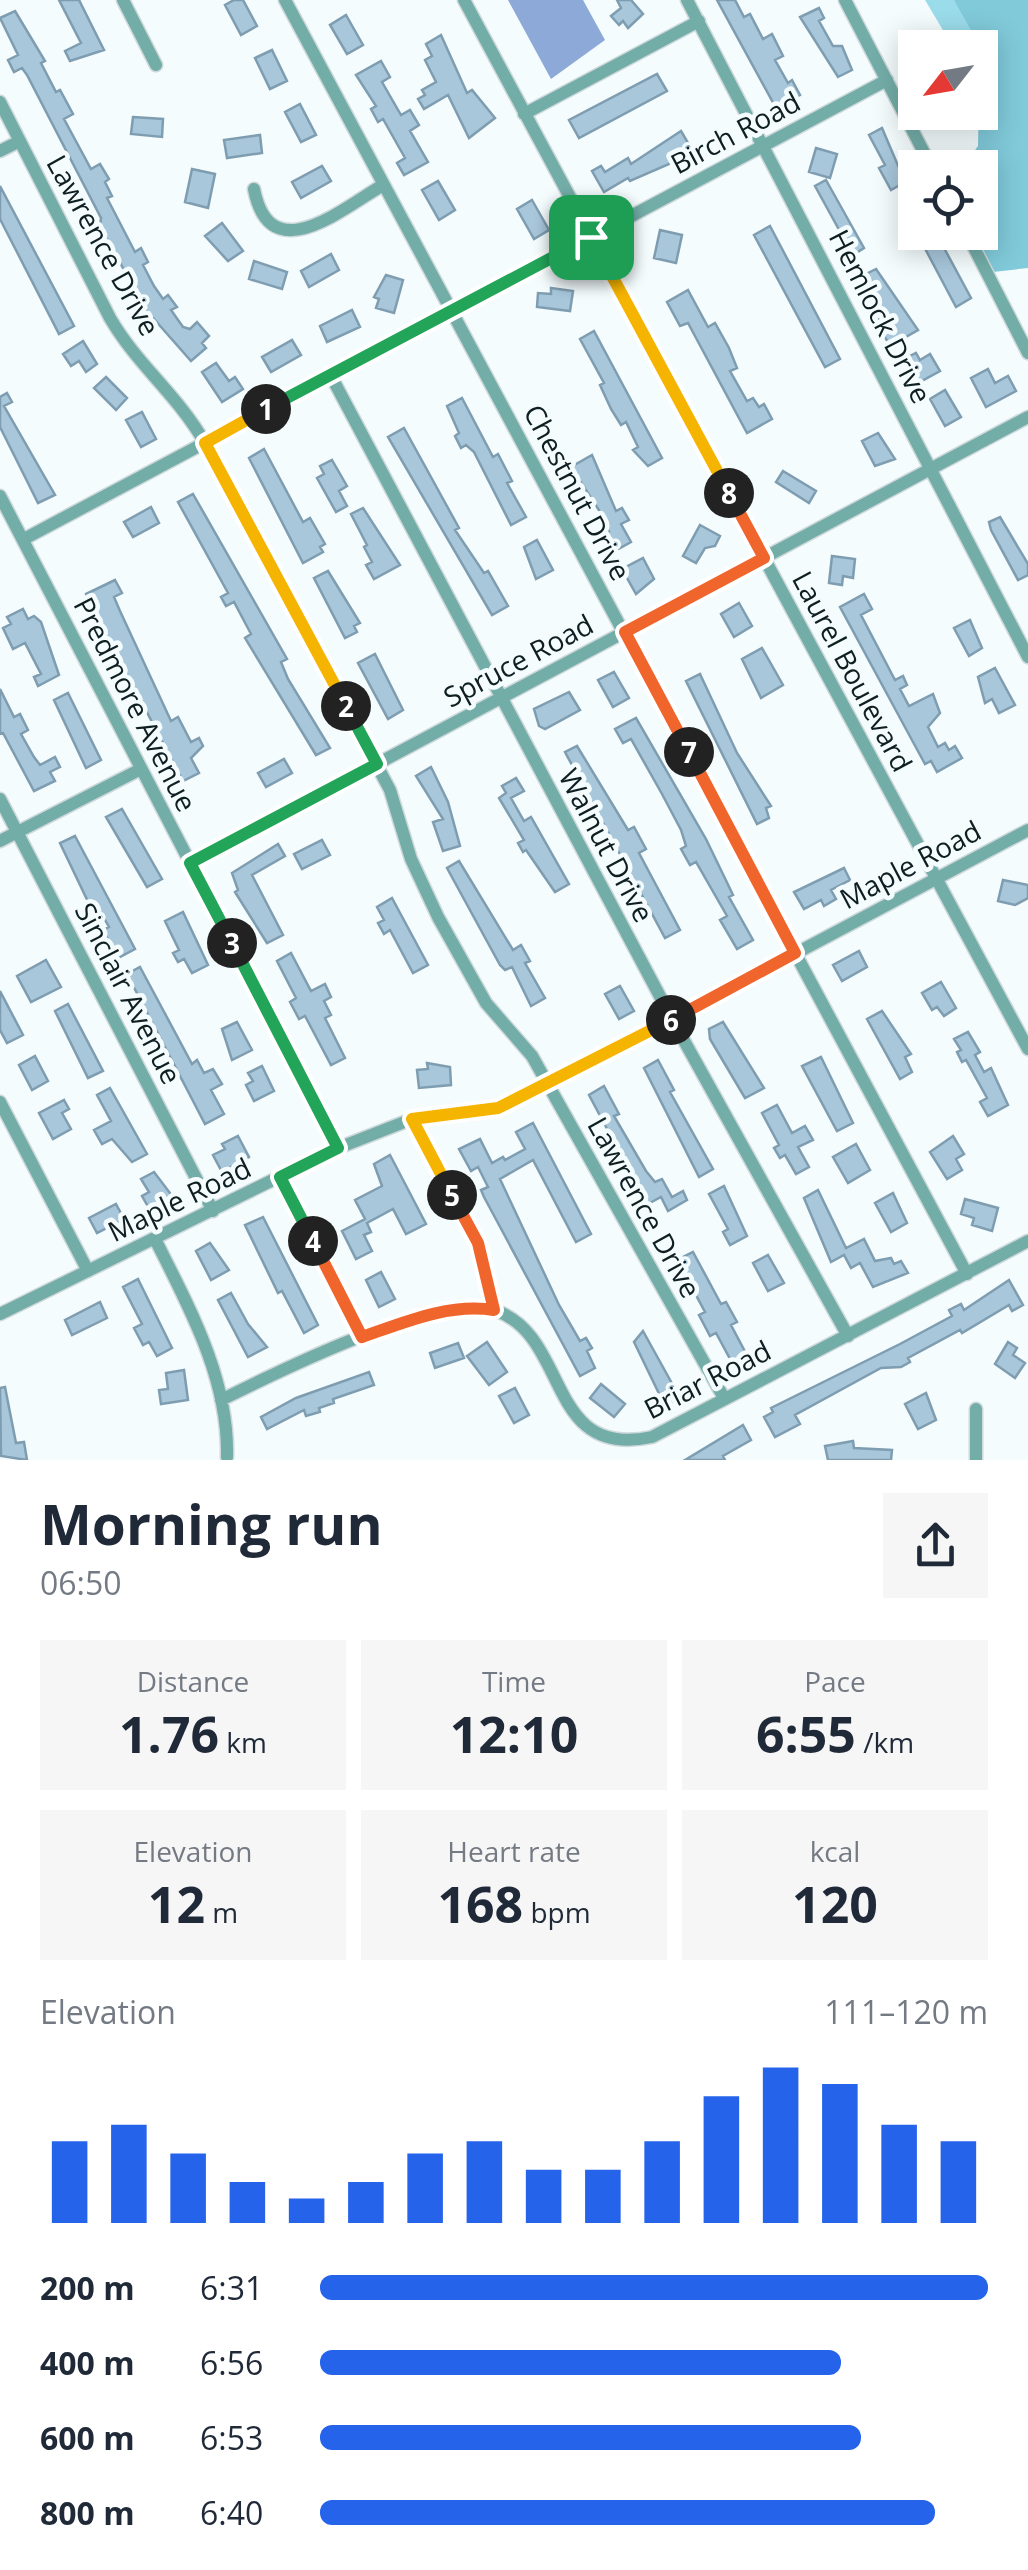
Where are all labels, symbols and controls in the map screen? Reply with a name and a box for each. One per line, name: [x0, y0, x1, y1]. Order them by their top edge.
north arrow: [898, 30, 998, 130]
map controls: [898, 30, 998, 250]
street label: Birch Road: [664, 82, 806, 182]
street label: Lawrence Drive: [39, 148, 169, 342]
button: locate: [898, 150, 998, 250]
pin: [549, 195, 634, 280]
icon: arrive: [564, 210, 619, 265]
street label: Hemlock Drive: [821, 223, 941, 409]
pin: 1: [241, 384, 291, 434]
text: 1: [258, 390, 274, 428]
street label: Chestnut Drive: [516, 397, 640, 587]
pin: 8: [704, 468, 754, 518]
text: 8: [721, 474, 737, 512]
street label: Laurel Boulevard: [784, 564, 922, 778]
street label: Predmore Avenue: [66, 590, 206, 818]
street label: Spruce Road: [437, 605, 599, 715]
pin: 2: [321, 681, 371, 731]
text: 2: [338, 687, 354, 725]
pin: 7: [664, 727, 714, 777]
text: 7: [681, 733, 697, 771]
street label: Walnut Drive: [551, 762, 663, 928]
street label: Maple Road: [833, 811, 987, 917]
street label: Sinclair Avenue: [67, 896, 191, 1090]
pin: 3: [207, 918, 257, 968]
text: 3: [224, 924, 240, 962]
pin: 6: [646, 995, 696, 1045]
text: 6: [663, 1001, 679, 1039]
street label: Lawrence Drive: [580, 1110, 710, 1304]
street label: Maple Road: [101, 1148, 257, 1250]
pin: 5: [427, 1170, 477, 1220]
text: 5: [444, 1176, 460, 1214]
pin: 4: [288, 1216, 338, 1266]
text: 4: [305, 1222, 321, 1260]
street label: Briar Road: [637, 1331, 777, 1427]
text: Morning run: [40, 1486, 383, 1561]
button: share: [883, 1493, 988, 1598]
text: 06:50: [40, 1561, 122, 1604]
text: Distance: [137, 1662, 249, 1700]
text: Time: [482, 1662, 546, 1700]
text: Pace: [804, 1662, 866, 1700]
text: 1.76: [119, 1700, 219, 1768]
text: 12:10: [450, 1700, 578, 1768]
text: 6:55: [756, 1700, 856, 1768]
text: km: [219, 1723, 267, 1761]
text: /km: [856, 1723, 914, 1761]
text: Elevation: [134, 1832, 252, 1870]
text: Heart rate: [447, 1832, 581, 1870]
text: kcal: [810, 1832, 860, 1870]
text: 12: [148, 1870, 205, 1938]
text: 168: [437, 1870, 523, 1938]
text: 120: [792, 1870, 878, 1938]
text: m: [205, 1893, 238, 1931]
text: bpm: [523, 1893, 591, 1931]
text: Elevation: [40, 1990, 176, 2033]
text: 111–120 m: [824, 1990, 988, 2033]
text: 200 m: [40, 2266, 135, 2309]
text: 6:31: [200, 2266, 263, 2309]
text: 400 m: [40, 2341, 135, 2384]
text: 6:56: [200, 2341, 263, 2384]
text: 600 m: [40, 2416, 135, 2459]
text: 6:53: [200, 2416, 263, 2459]
text: 800 m: [40, 2491, 135, 2534]
text: 6:40: [200, 2491, 263, 2534]

